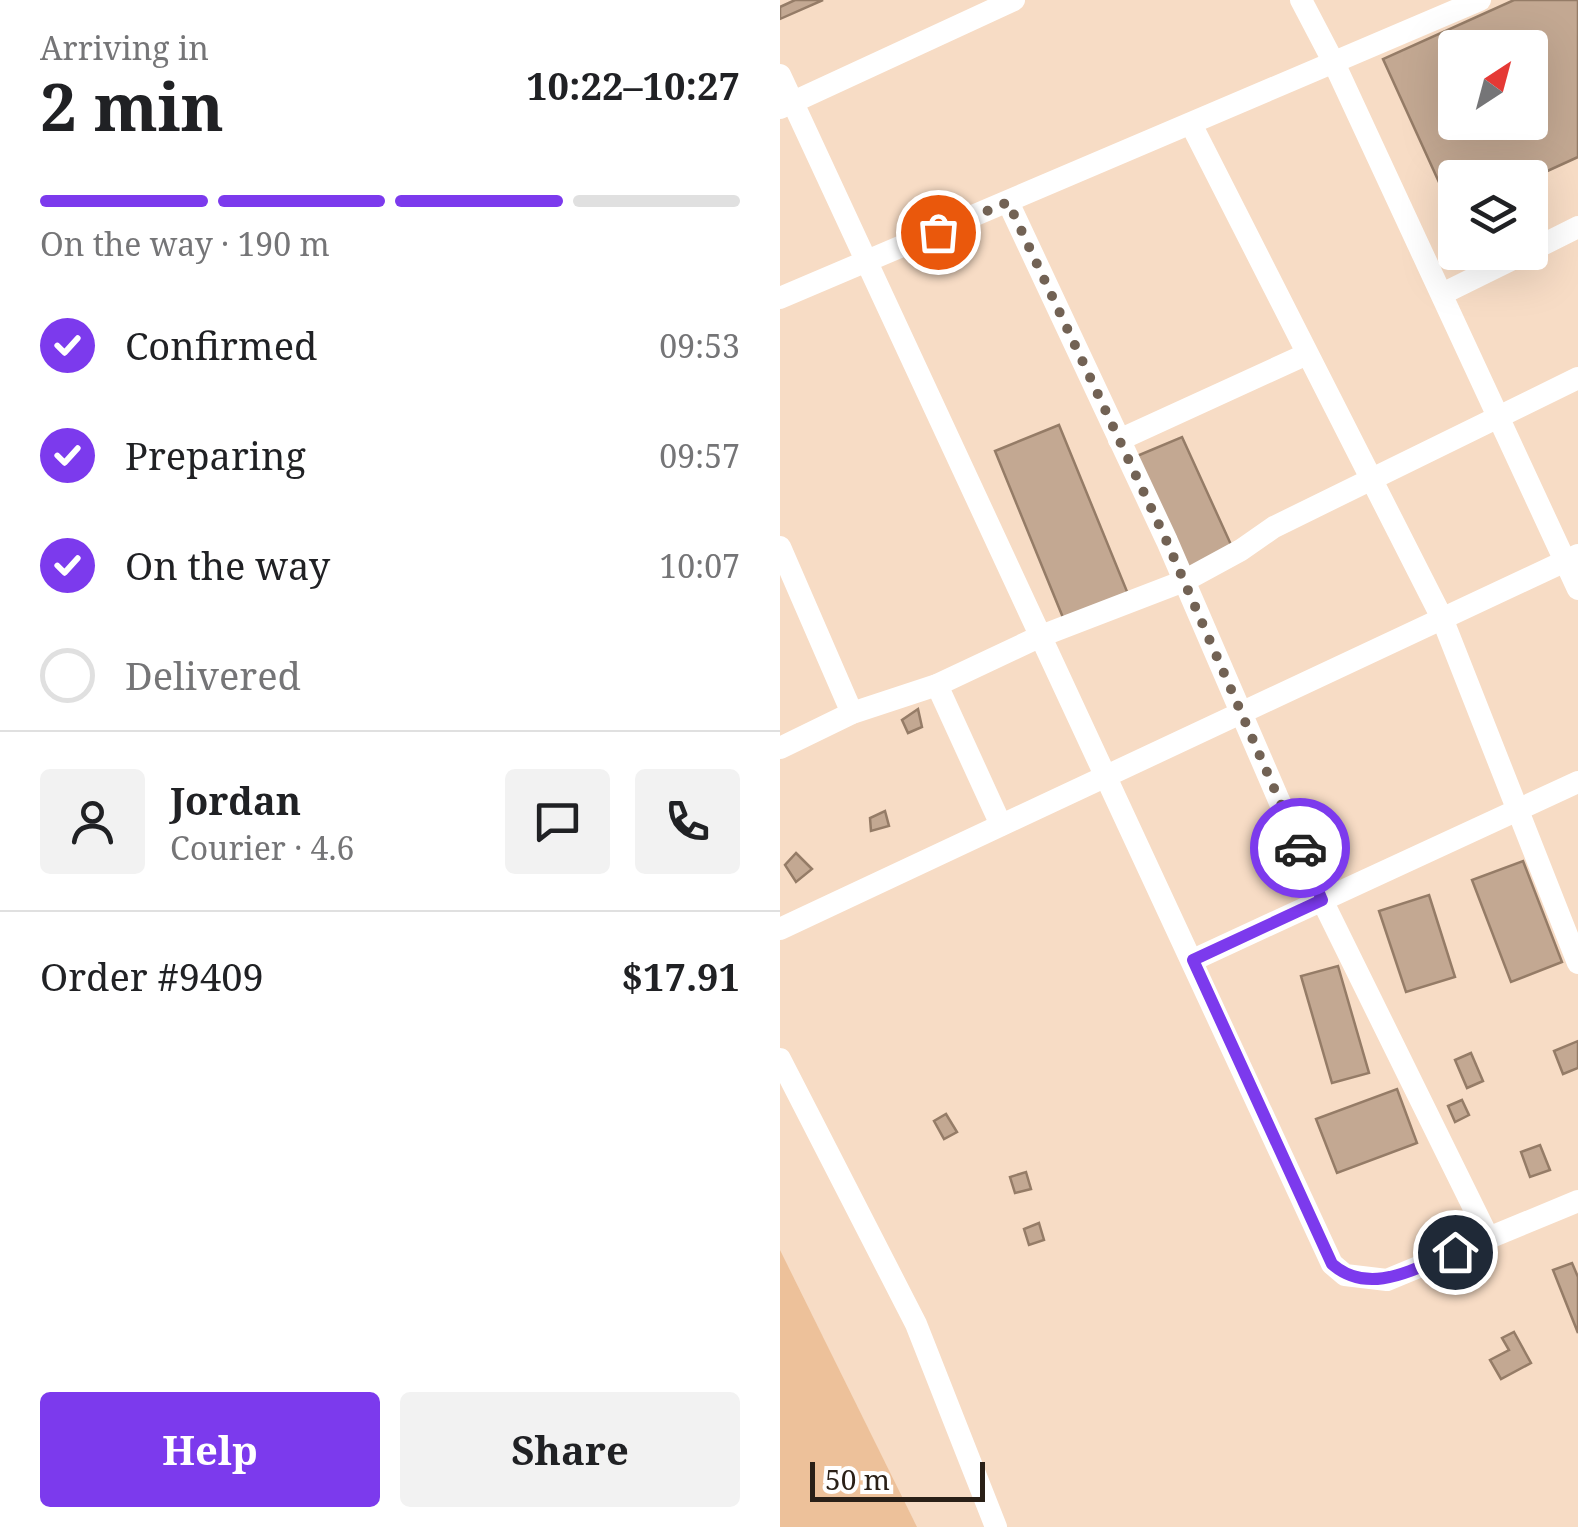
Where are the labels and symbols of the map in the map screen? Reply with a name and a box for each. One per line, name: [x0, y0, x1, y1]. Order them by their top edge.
north arrow: [1438, 30, 1548, 140]
pin: [896, 190, 981, 275]
courier: [1250, 798, 1350, 898]
pin: [1413, 1210, 1498, 1295]
scale bar: [810, 1457, 985, 1502]

